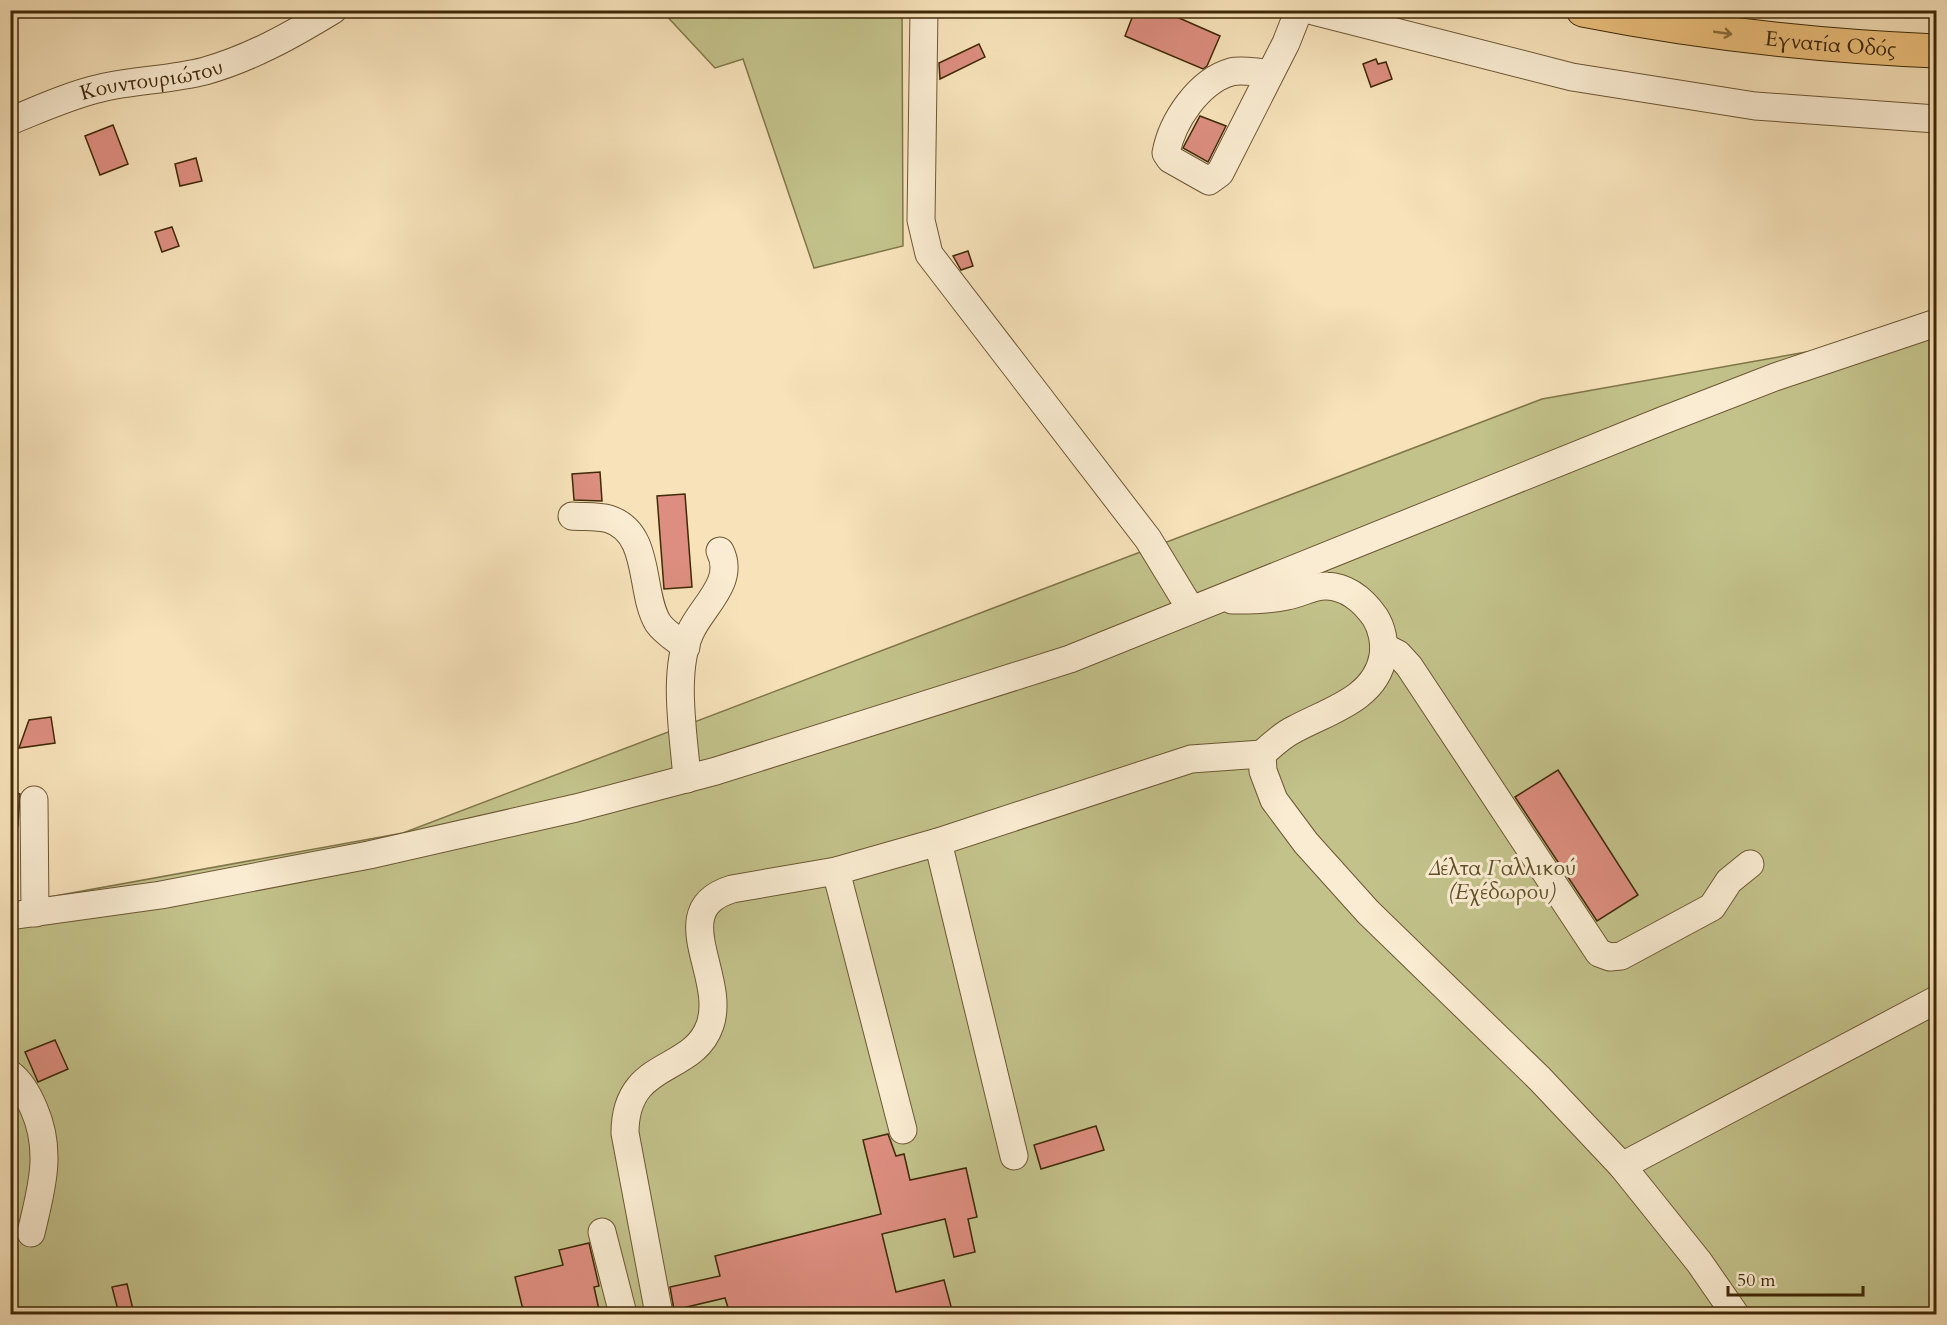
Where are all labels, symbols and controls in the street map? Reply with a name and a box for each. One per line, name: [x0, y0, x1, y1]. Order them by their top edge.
street label: Εγνατία Οδός: [1763, 24, 1897, 63]
one-way arrow: [1713, 27, 1733, 38]
street label: Κουντουριώτου: [76, 52, 227, 107]
park label: Δέλτα Γαλλικού (Εχέδωρου): [1428, 854, 1576, 907]
scale bar: [1728, 1259, 1863, 1297]
text: 50 m: [1737, 1268, 1776, 1293]

